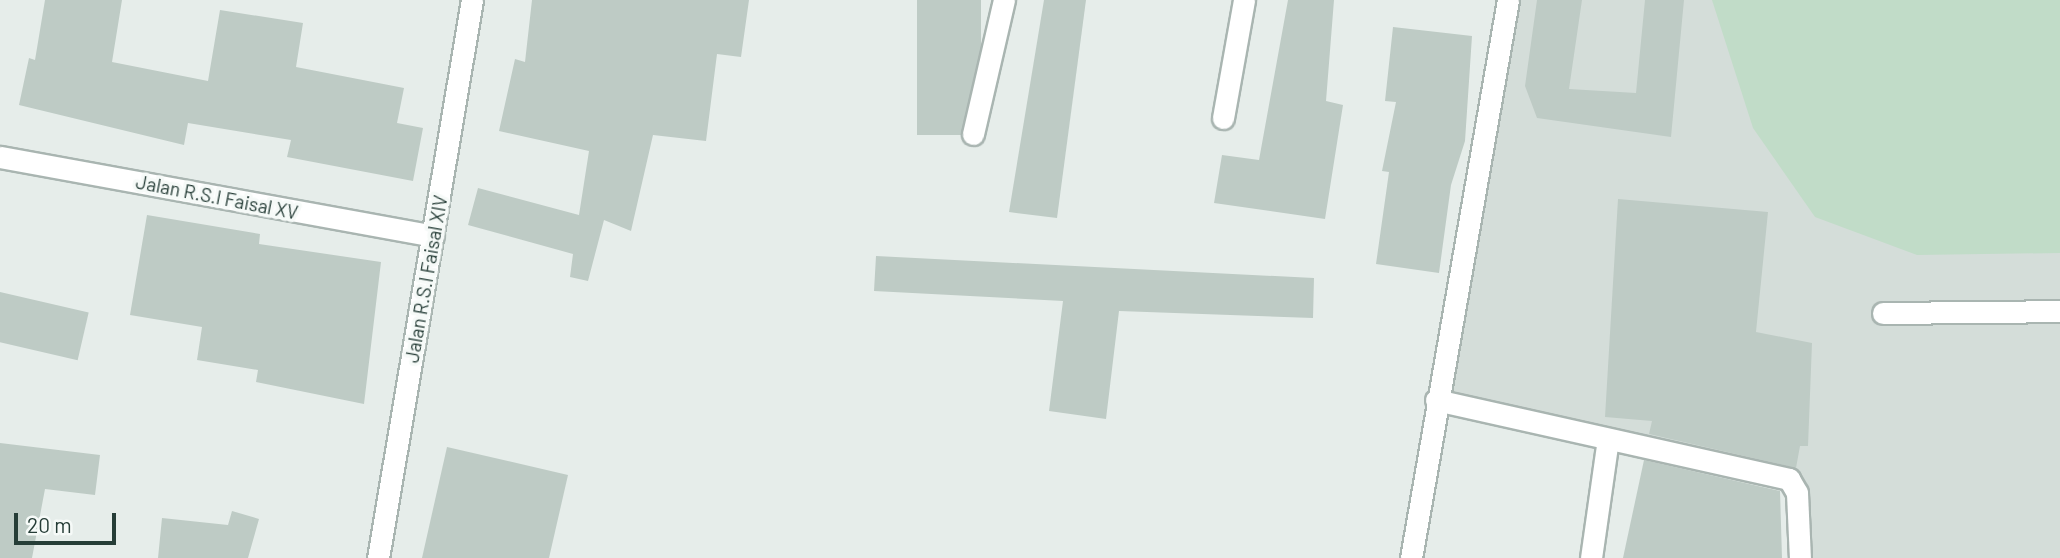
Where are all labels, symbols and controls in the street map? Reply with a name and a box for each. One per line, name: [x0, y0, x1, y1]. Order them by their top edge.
street label: Jalan R.S.I Faisal XV: [134, 170, 300, 224]
street label: Jalan R.S.I Faisal XIV: [400, 194, 452, 364]
scale bar: [18, 498, 119, 542]
text: 20 m: [27, 512, 72, 537]

